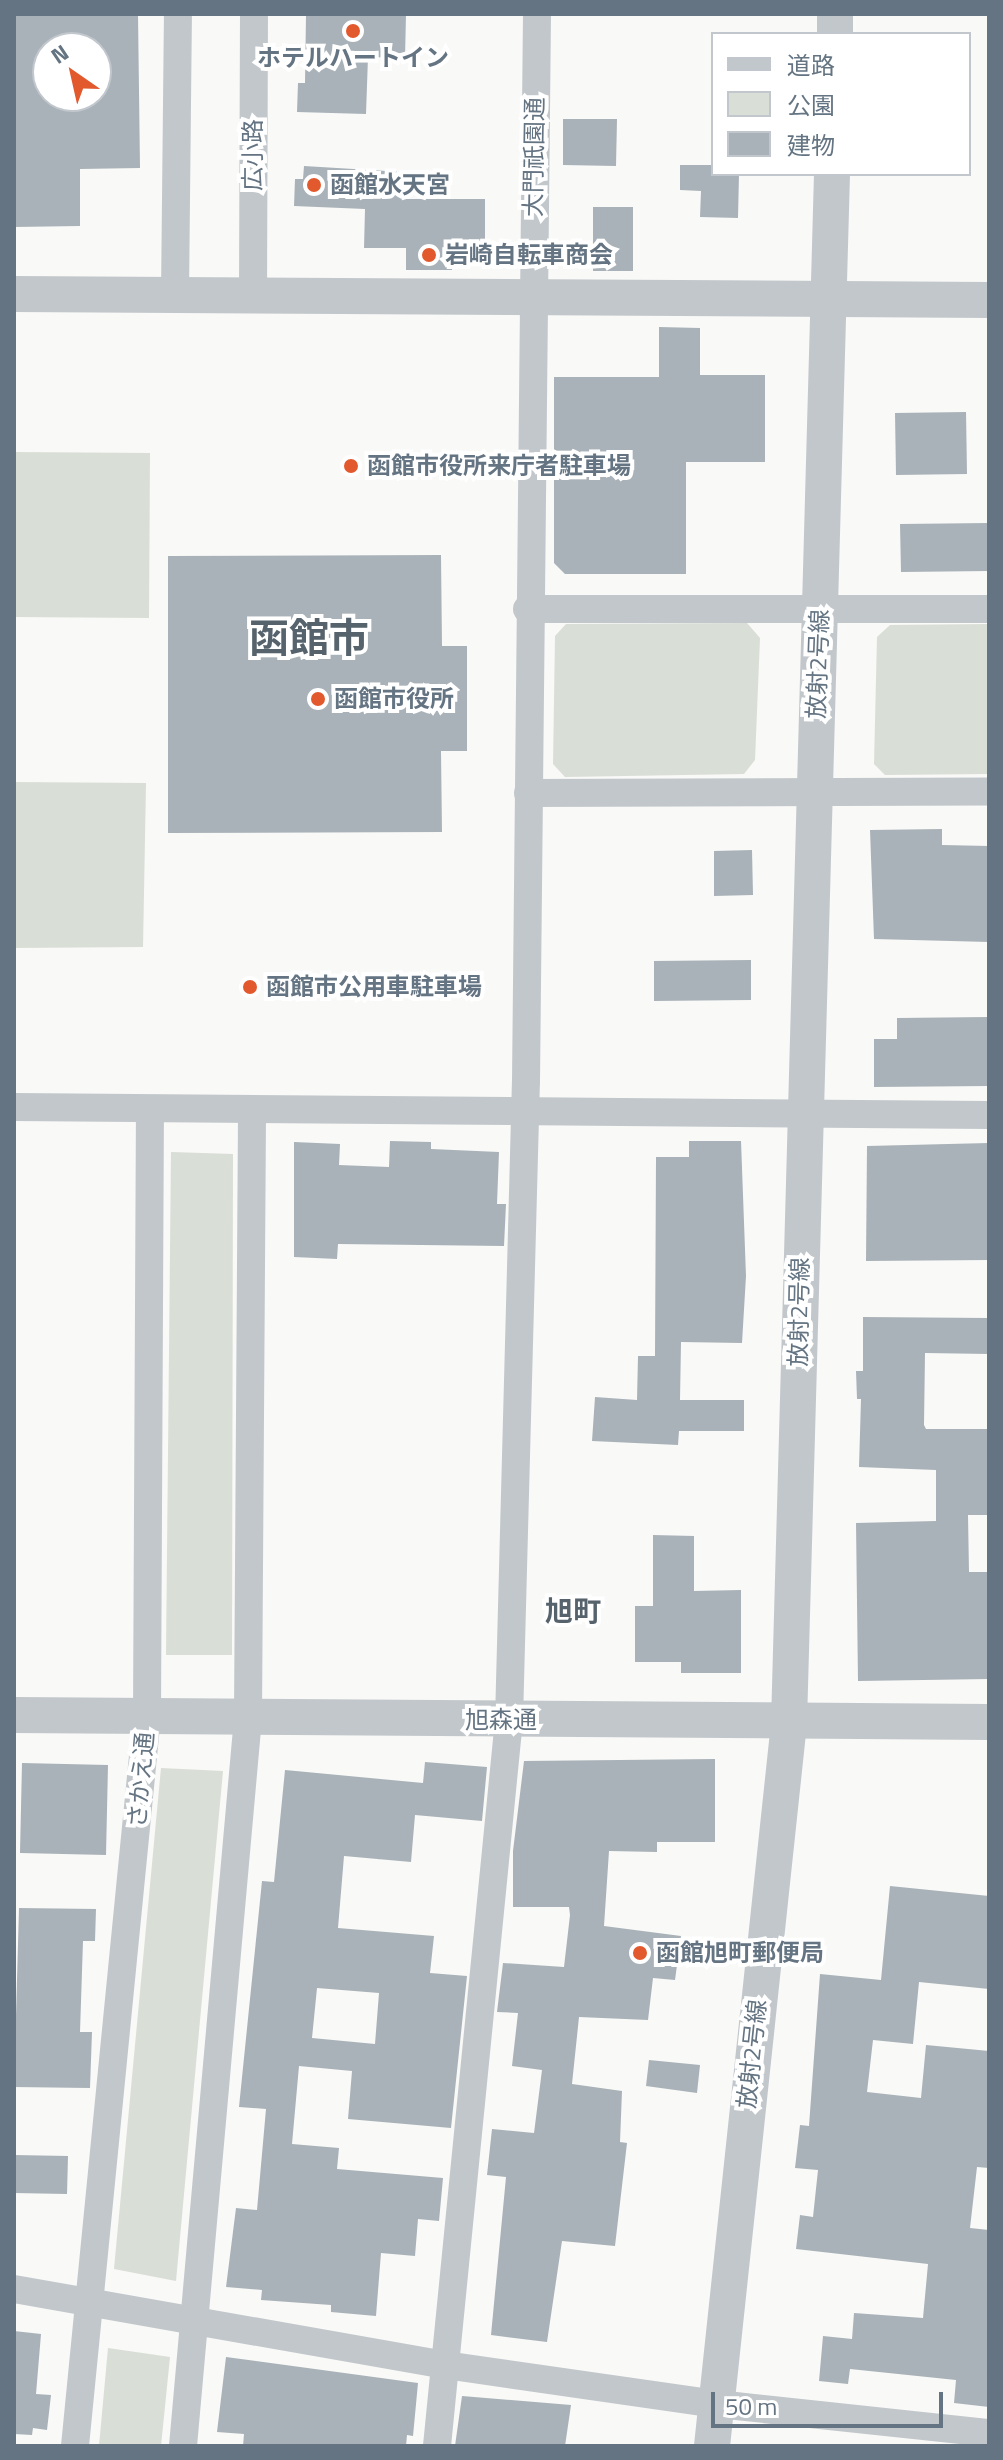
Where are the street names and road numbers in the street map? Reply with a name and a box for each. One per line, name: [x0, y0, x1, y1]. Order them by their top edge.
street label: 大門祇園通: [519, 97, 549, 217]
street label: 広小路: [239, 119, 267, 191]
street label: 放射2号線: [802, 609, 834, 719]
street label: 放射2号線: [784, 1257, 814, 1367]
street label: 旭森通: [465, 1706, 537, 1734]
street label: さかえ通: [122, 1731, 160, 1829]
street label: 放射2号線: [732, 1998, 772, 2110]

